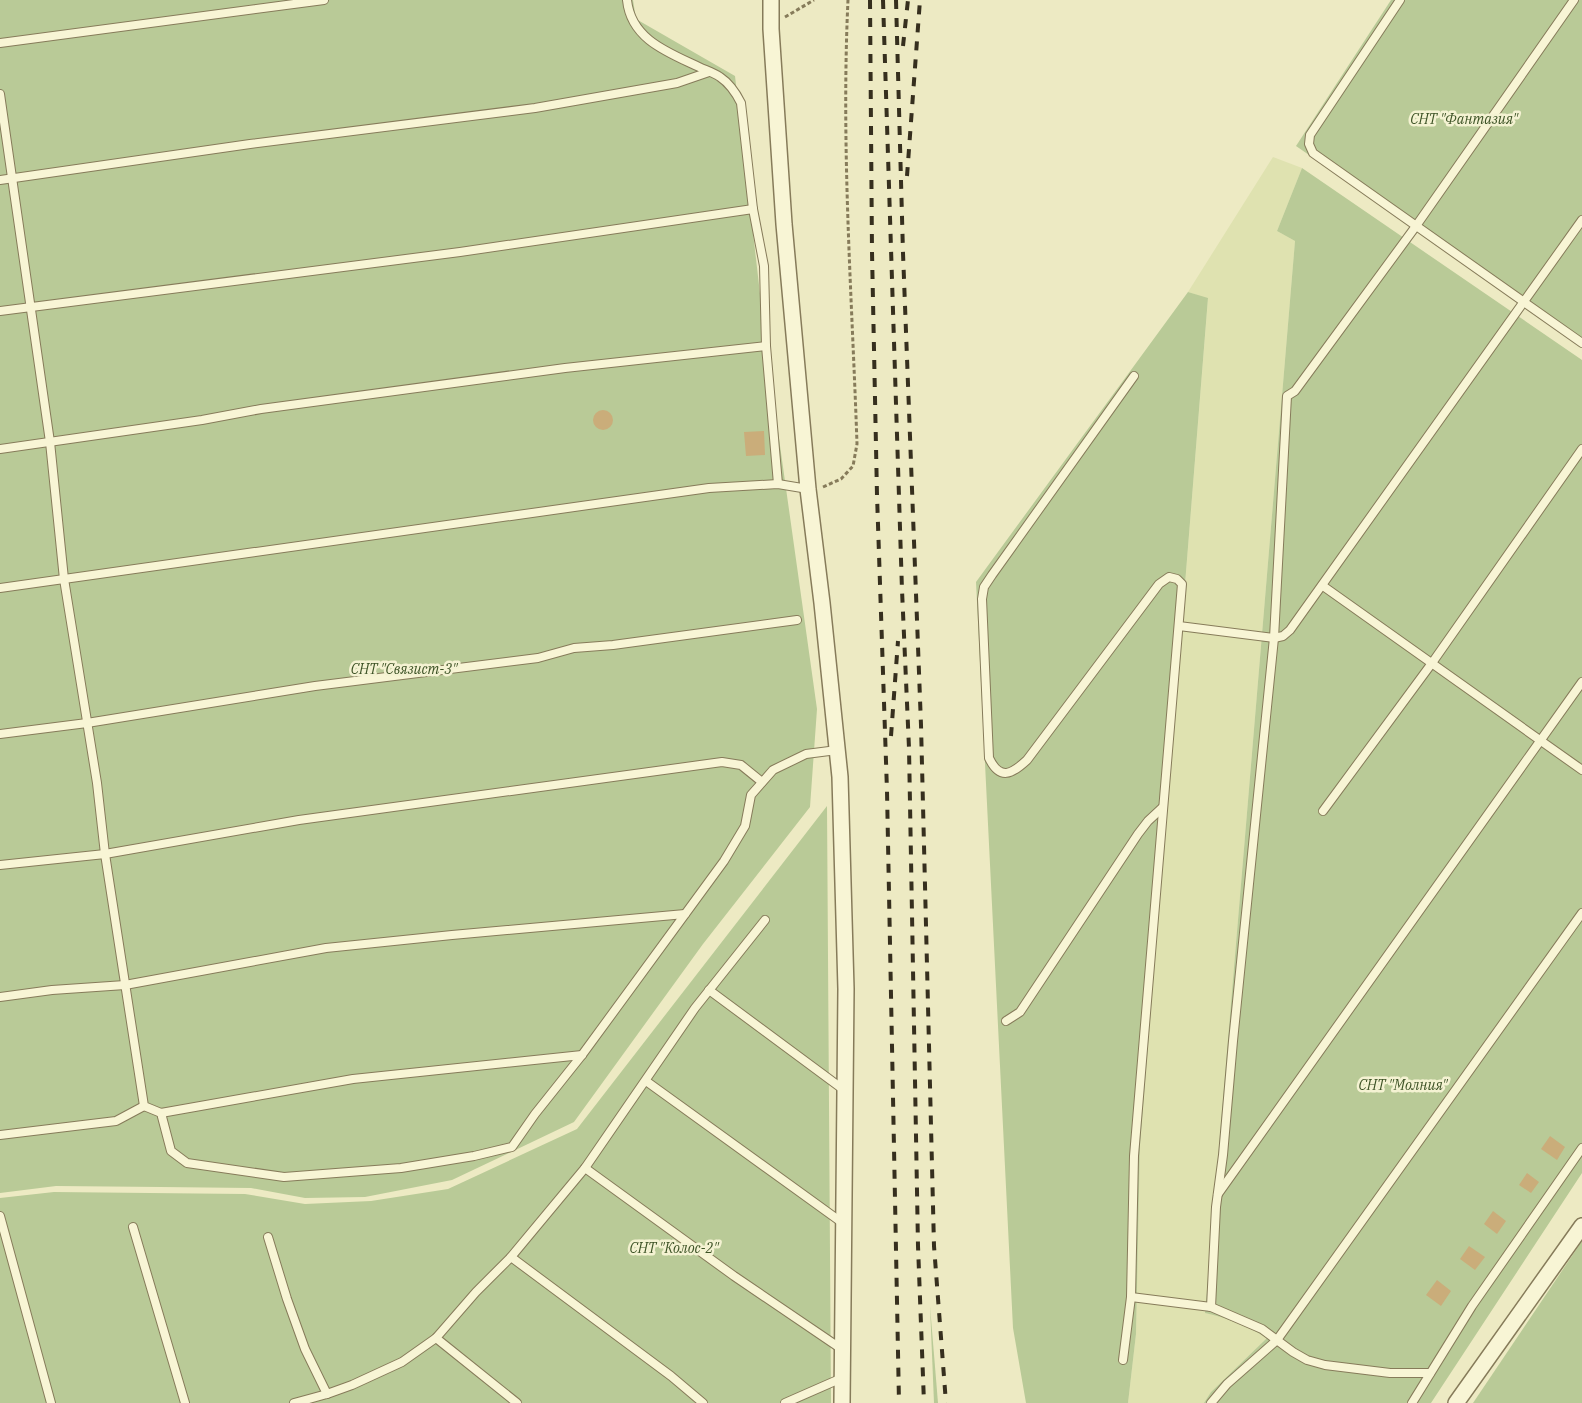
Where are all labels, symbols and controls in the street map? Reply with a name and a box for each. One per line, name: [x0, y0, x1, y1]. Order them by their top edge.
park label: СНТ "Фантазия": [1410, 110, 1519, 128]
park label: СНТ "Связист-3": [351, 660, 459, 678]
park label: СНТ "Молния": [1359, 1076, 1449, 1094]
park label: СНТ "Колос-2": [629, 1239, 720, 1257]

